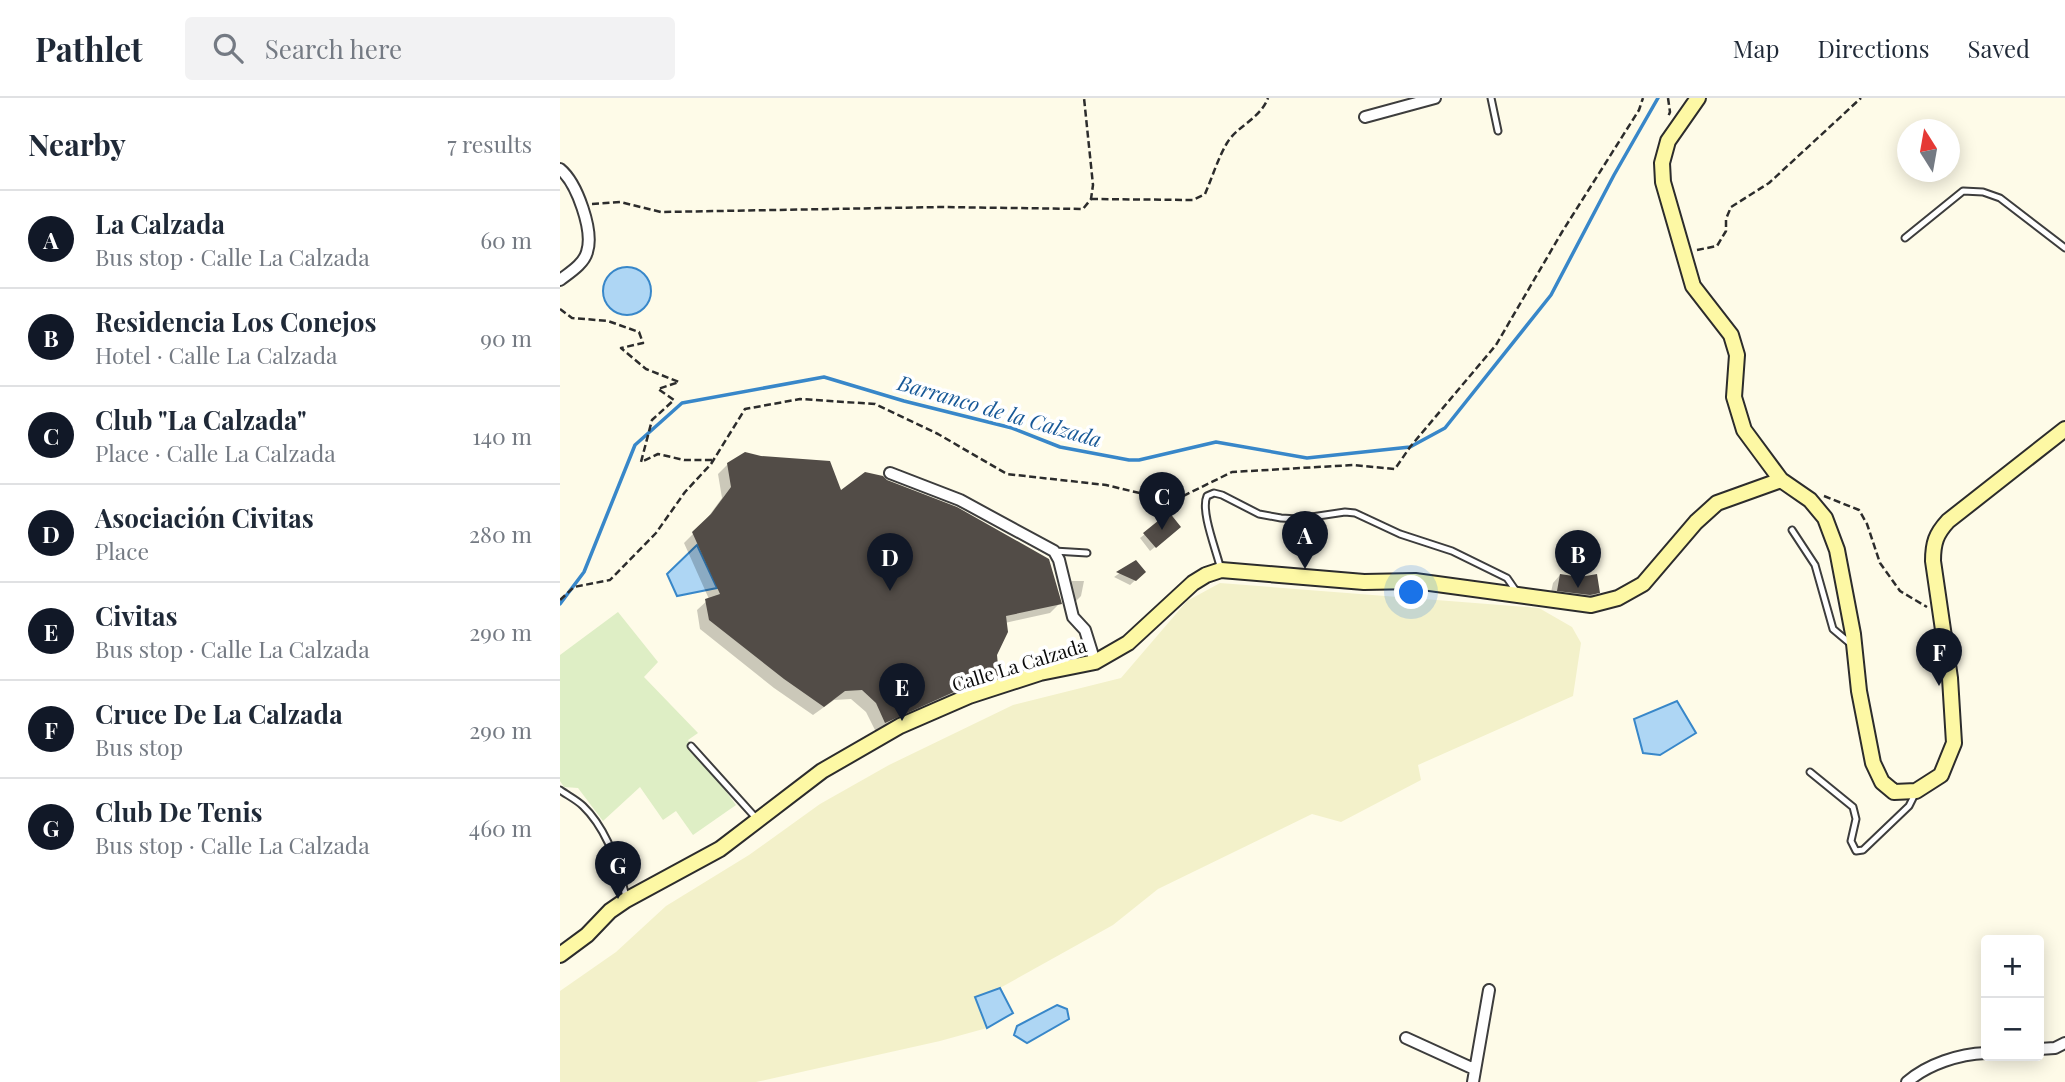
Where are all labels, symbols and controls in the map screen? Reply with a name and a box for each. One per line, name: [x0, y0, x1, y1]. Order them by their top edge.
search box: [185, 17, 675, 80]
text: Pathlet: [35, 26, 143, 70]
icon: search: [209, 29, 247, 67]
text: Search here: [265, 31, 402, 66]
text: Map: [1733, 32, 1779, 64]
text: Directions: [1817, 32, 1930, 64]
text: Saved: [1968, 32, 2030, 64]
north arrow: [1897, 119, 1960, 182]
text: Nearby: [28, 124, 126, 164]
text: 7 results: [447, 128, 532, 159]
text: La Calzada: [95, 206, 225, 241]
text: A: [43, 224, 59, 255]
text: 60 m: [480, 224, 532, 255]
text: Bus stop · Calle La Calzada: [95, 241, 370, 272]
text: Residencia Los Conejos: [95, 304, 376, 339]
text: B: [43, 322, 59, 353]
text: 90 m: [480, 322, 532, 353]
text: Hotel · Calle La Calzada: [95, 339, 338, 370]
water label: Barranco de la Calzada: [894, 367, 1105, 453]
text: Club "La Calzada": [95, 402, 307, 437]
text: C: [43, 420, 59, 451]
text: 140 m: [472, 420, 532, 451]
text: Place · Calle La Calzada: [95, 437, 336, 468]
pin: C: [1139, 472, 1185, 530]
text: Asociación Civitas: [95, 500, 314, 535]
pin: A: [1282, 511, 1328, 569]
text: D: [42, 518, 60, 549]
text: 280 m: [469, 518, 532, 549]
pin: B: [1555, 530, 1601, 588]
pin: D: [867, 533, 913, 591]
text: Place: [95, 535, 149, 566]
your location: [1394, 575, 1428, 609]
text: Civitas: [95, 598, 177, 633]
text: E: [44, 616, 58, 647]
text: 290 m: [469, 616, 532, 647]
pin: F: [1916, 628, 1962, 686]
street label: Calle La Calzada: [948, 631, 1090, 697]
text: Bus stop · Calle La Calzada: [95, 633, 370, 664]
pin: E: [879, 663, 925, 721]
text: Cruce De La Calzada: [95, 696, 343, 731]
text: F: [44, 714, 58, 745]
text: 290 m: [469, 714, 532, 745]
text: Bus stop: [95, 731, 183, 762]
text: Club De Tenis: [95, 794, 263, 829]
text: G: [43, 812, 59, 843]
text: 460 m: [469, 812, 532, 843]
text: Bus stop · Calle La Calzada: [95, 829, 370, 860]
pin: G: [595, 841, 641, 899]
map controls: [1981, 935, 2044, 1061]
button: +: [1981, 935, 2044, 998]
button: −: [1981, 998, 2044, 1061]

